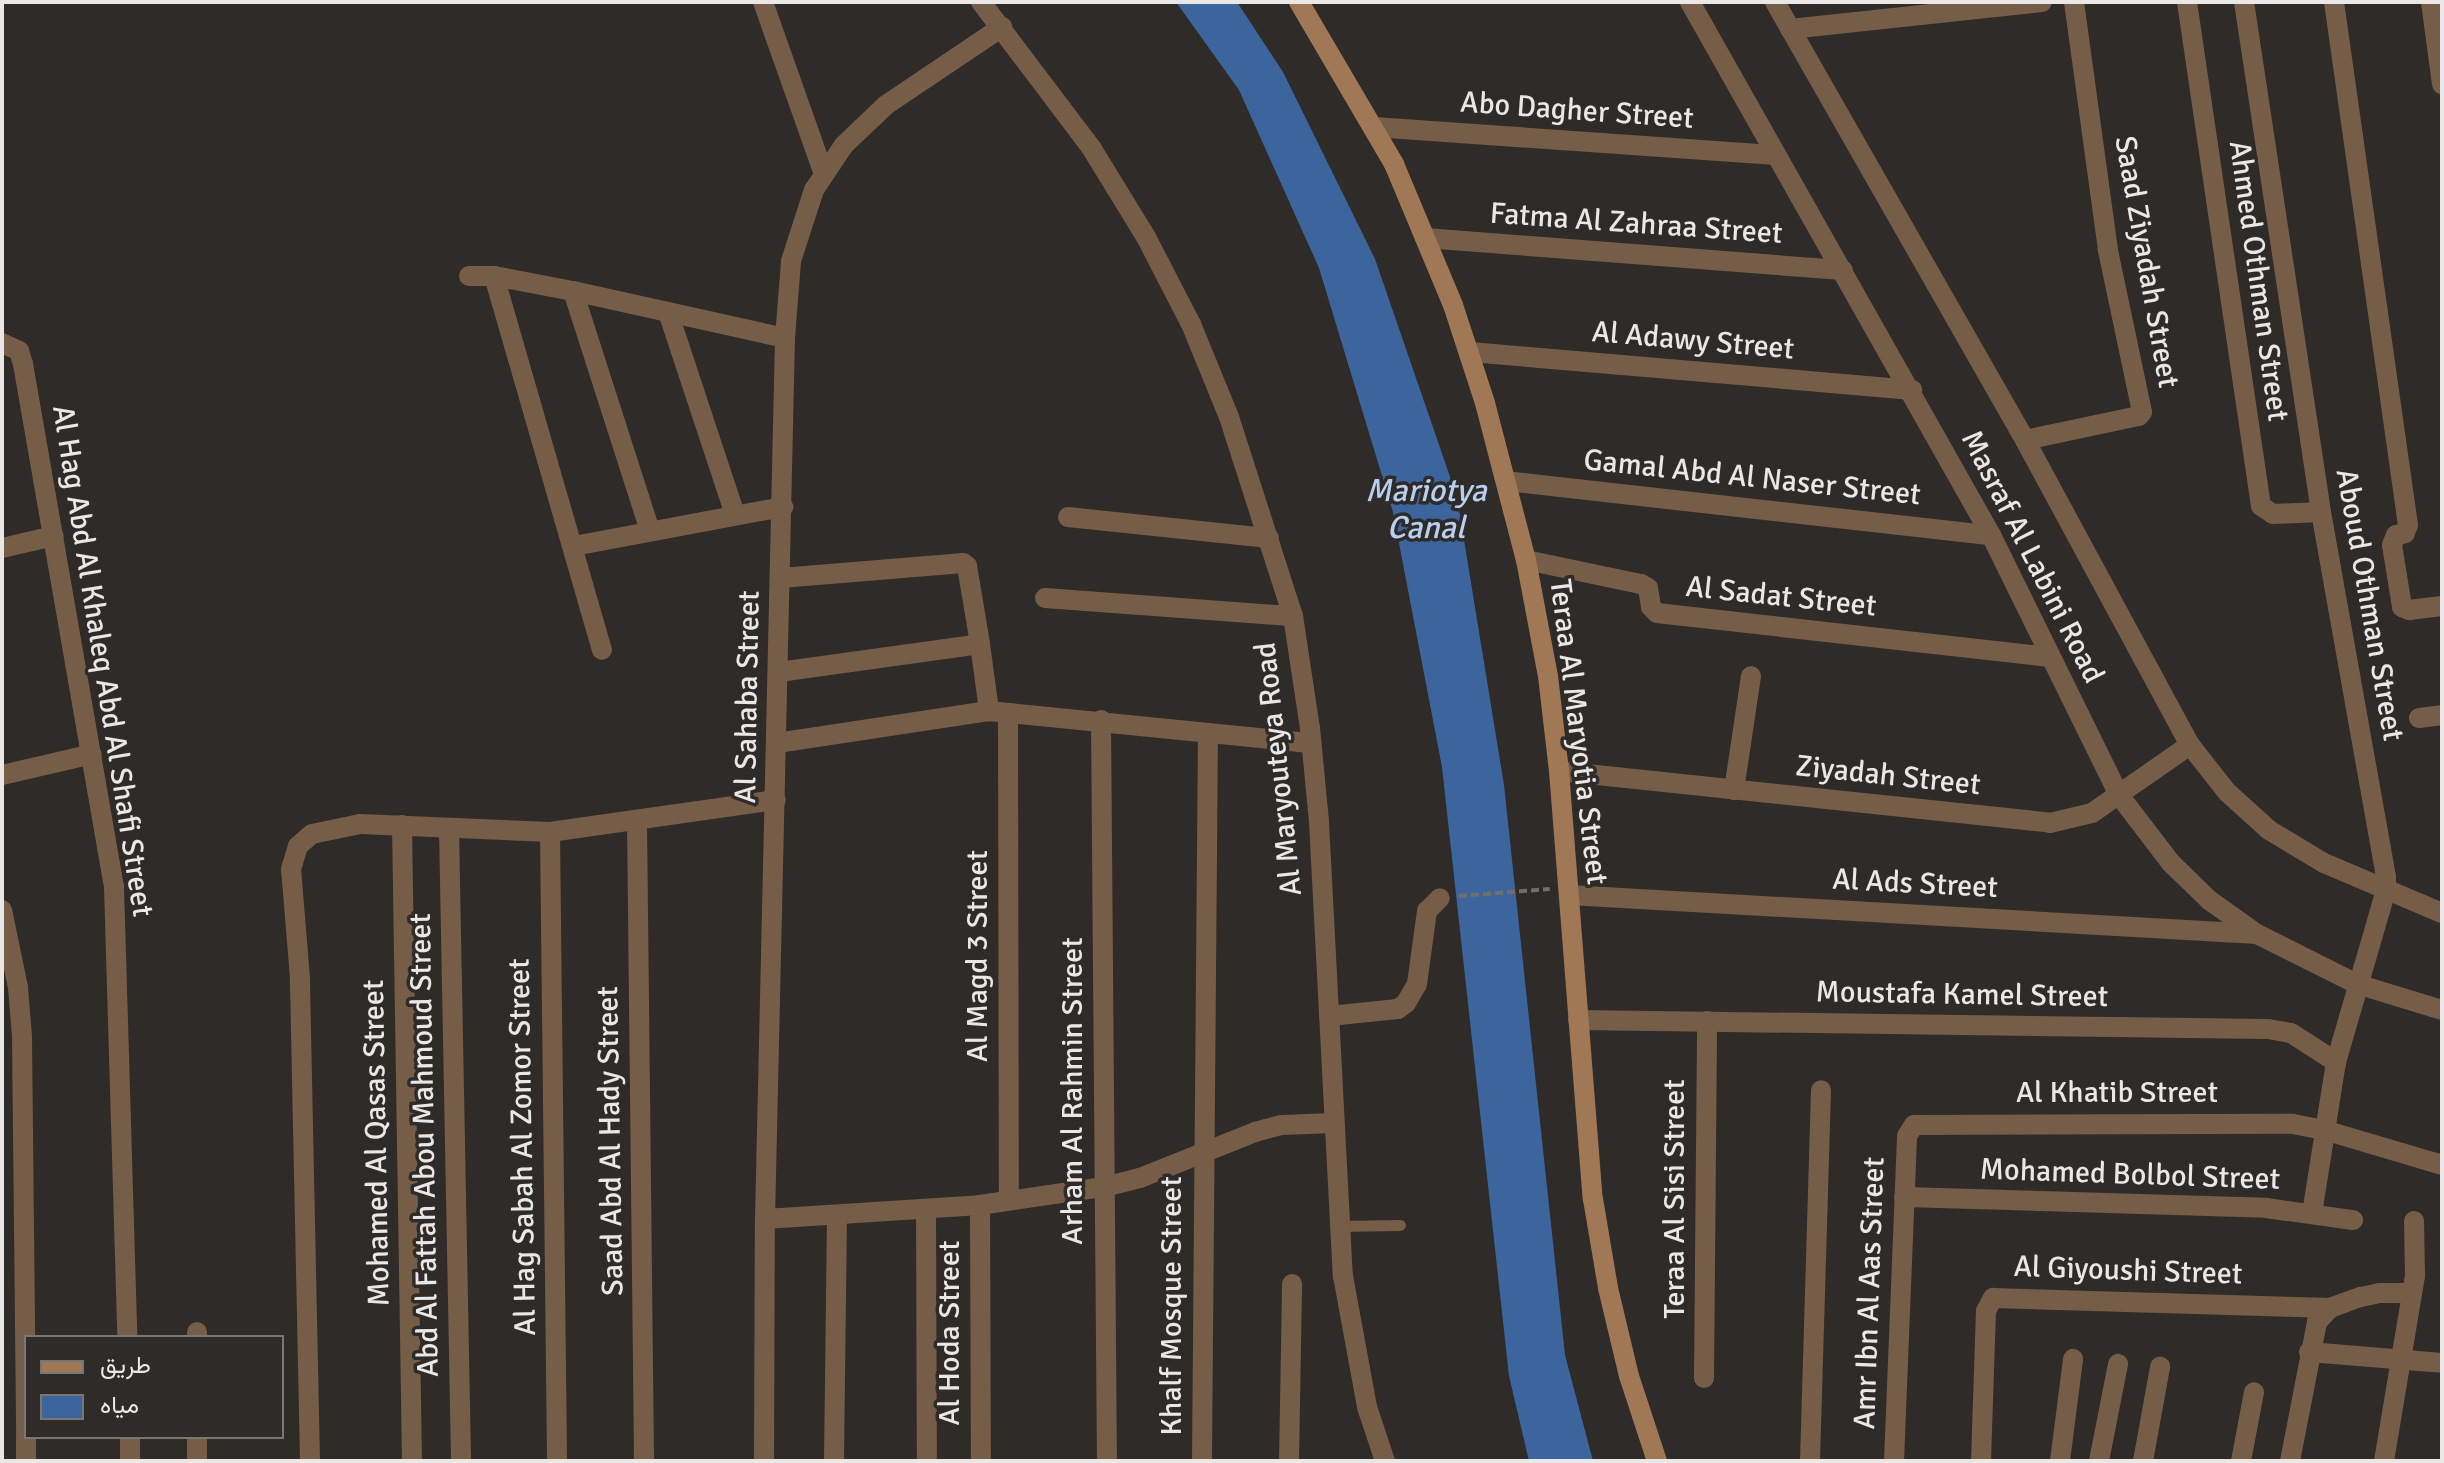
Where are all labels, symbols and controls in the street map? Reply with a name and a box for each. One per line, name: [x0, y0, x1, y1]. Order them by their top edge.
street label: Abo Dagher Street: [1459, 85, 1695, 137]
street label: Saad Ziyadah Street: [2106, 133, 2186, 391]
street label: Ahmed Othman Street: [2220, 138, 2296, 424]
street label: Fatma Al Zahraa Street: [1489, 196, 1783, 252]
street label: Al Adawy Street: [1590, 314, 1796, 368]
street label: Al Hag Abd Al Khaleq Abd Al Shafi Street: [44, 403, 160, 919]
street label: Masraf Al Labini Road: [1953, 425, 2111, 689]
street label: Gamal Abd Al Naser Street: [1582, 442, 1922, 514]
street label: Aboud Othman Street: [2327, 466, 2411, 744]
water label: Mariotya Canal: [1365, 473, 1487, 548]
street label: Al Sadat Street: [1684, 569, 1878, 625]
street label: Teraa Al Maryotia Street: [1541, 577, 1615, 887]
street label: Al Sahaba Street: [728, 590, 768, 804]
street label: Al Maryouteya Road: [1248, 640, 1310, 898]
street label: Ziyadah Street: [1794, 748, 1982, 804]
street label: Al Magd 3 Street: [960, 850, 996, 1062]
street label: Al Ads Street: [1831, 862, 1999, 906]
street label: Abd Al Fattah Abou Mahmoud Street: [403, 913, 447, 1377]
street label: Arham Al Rahmin Street: [1055, 937, 1091, 1245]
street label: Al Hag Sabah Al Zomor Street: [502, 958, 544, 1336]
street label: Moustafa Kamel Street: [1815, 974, 2109, 1016]
street label: Mohamed Al Qasas Street: [356, 979, 398, 1307]
street label: Saad Abd Al Hady Street: [590, 986, 632, 1296]
street label: Al Khatib Street: [2016, 1075, 2218, 1111]
street label: Teraa Al Sisi Street: [1657, 1079, 1693, 1319]
street label: Mohamed Bolbol Street: [1979, 1152, 2281, 1198]
street label: Amr Ibn Al Aas Street: [1847, 1156, 1893, 1430]
street label: Khalf Mosque Street: [1154, 1176, 1190, 1436]
street label: Al Hoda Street: [932, 1240, 968, 1426]
street label: Al Giyoushi Street: [2013, 1249, 2243, 1293]
legend: [24, 1335, 284, 1439]
text: طريق: [100, 1350, 151, 1380]
text: مياه: [100, 1390, 139, 1420]

